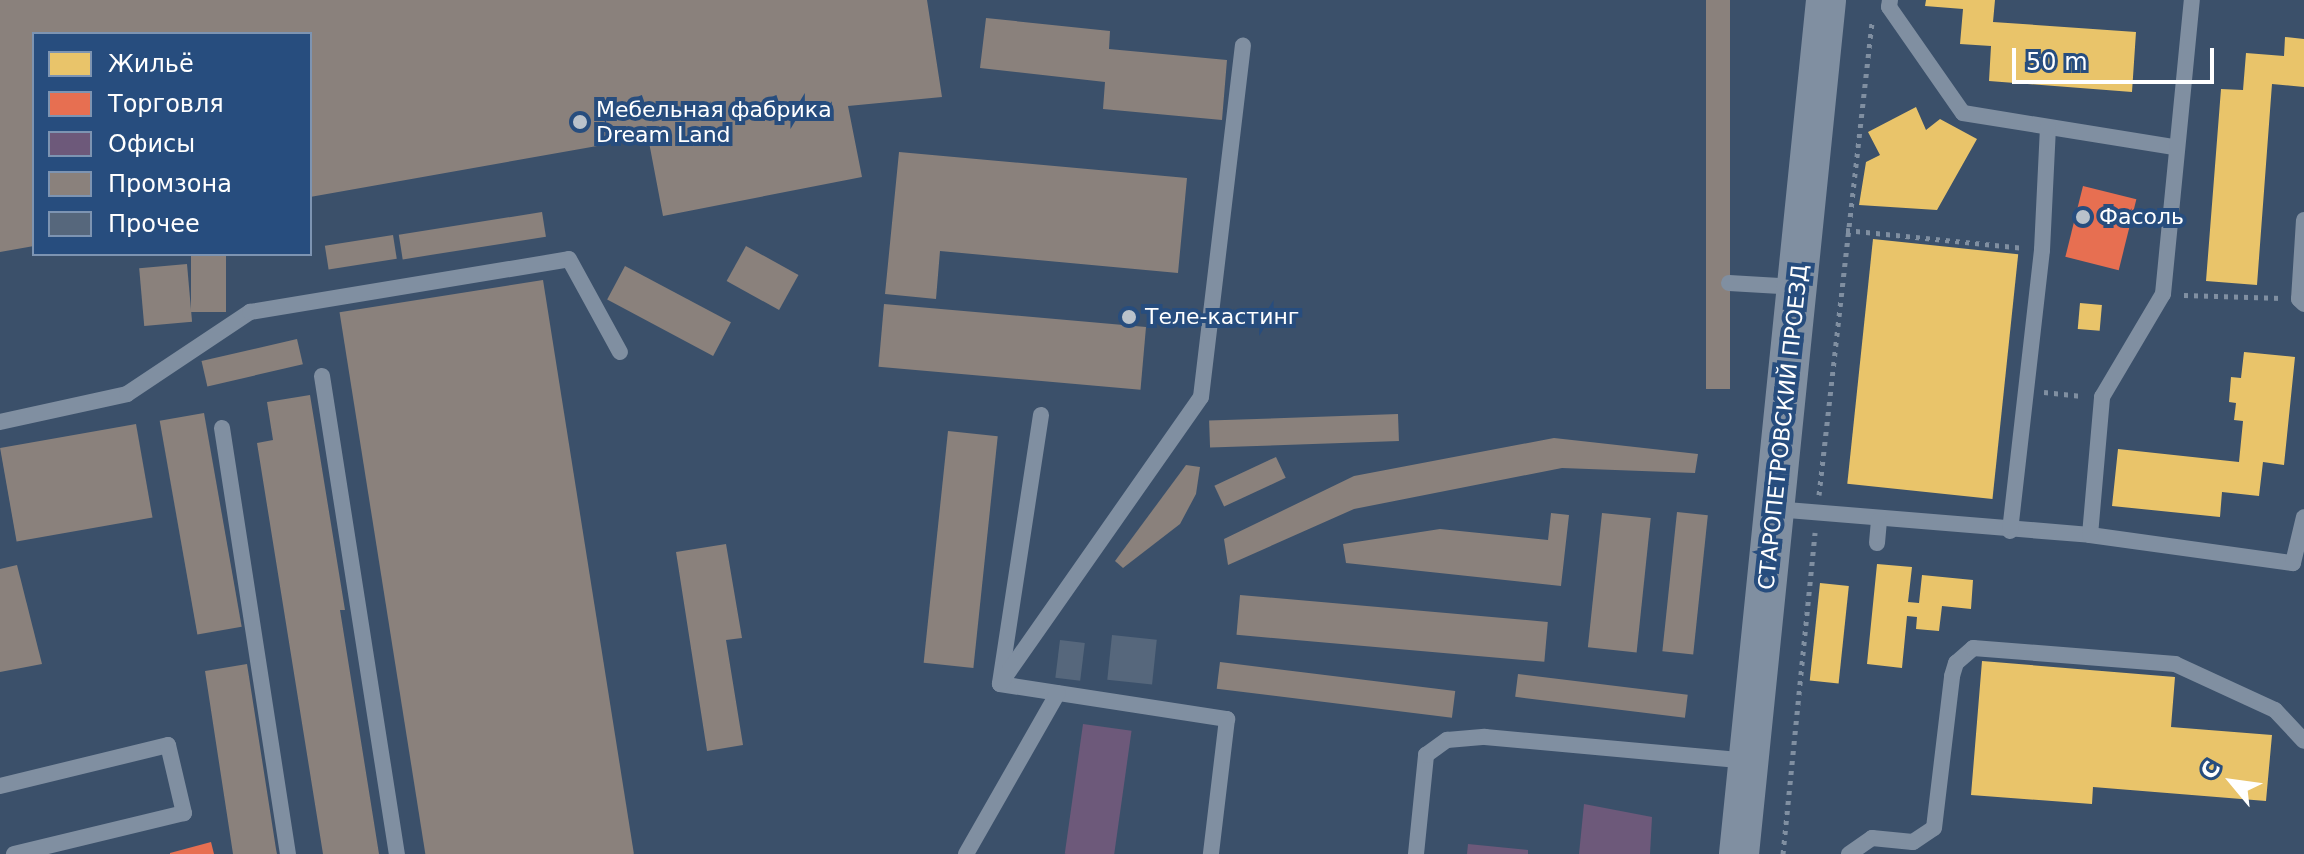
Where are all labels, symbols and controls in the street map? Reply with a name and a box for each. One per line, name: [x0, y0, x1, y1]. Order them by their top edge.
legend: [32, 32, 312, 256]
scale bar: [2016, 32, 2218, 82]
text: 50 m: [2026, 48, 2088, 76]
text: Жильё: [108, 50, 194, 78]
text: Торговля: [108, 90, 224, 118]
place label: Мебельная фабрика Dream Land: [596, 96, 832, 148]
marker: Мебельная фабрика Dream Land: [571, 113, 589, 131]
text: Офисы: [108, 130, 195, 158]
text: Промзона: [108, 170, 232, 198]
place label: Фасоль: [2099, 204, 2184, 230]
marker: Фасоль: [2074, 208, 2092, 226]
text: Прочее: [108, 210, 200, 238]
street label: СТАРОПЕТРОВСКИЙ ПРОЕЗД: [1753, 263, 1813, 591]
place label: Теле-кастинг: [1145, 304, 1299, 330]
marker: Теле-кастинг: [1120, 308, 1138, 326]
north arrow: [2192, 742, 2272, 822]
text: С: [2196, 757, 2225, 783]

